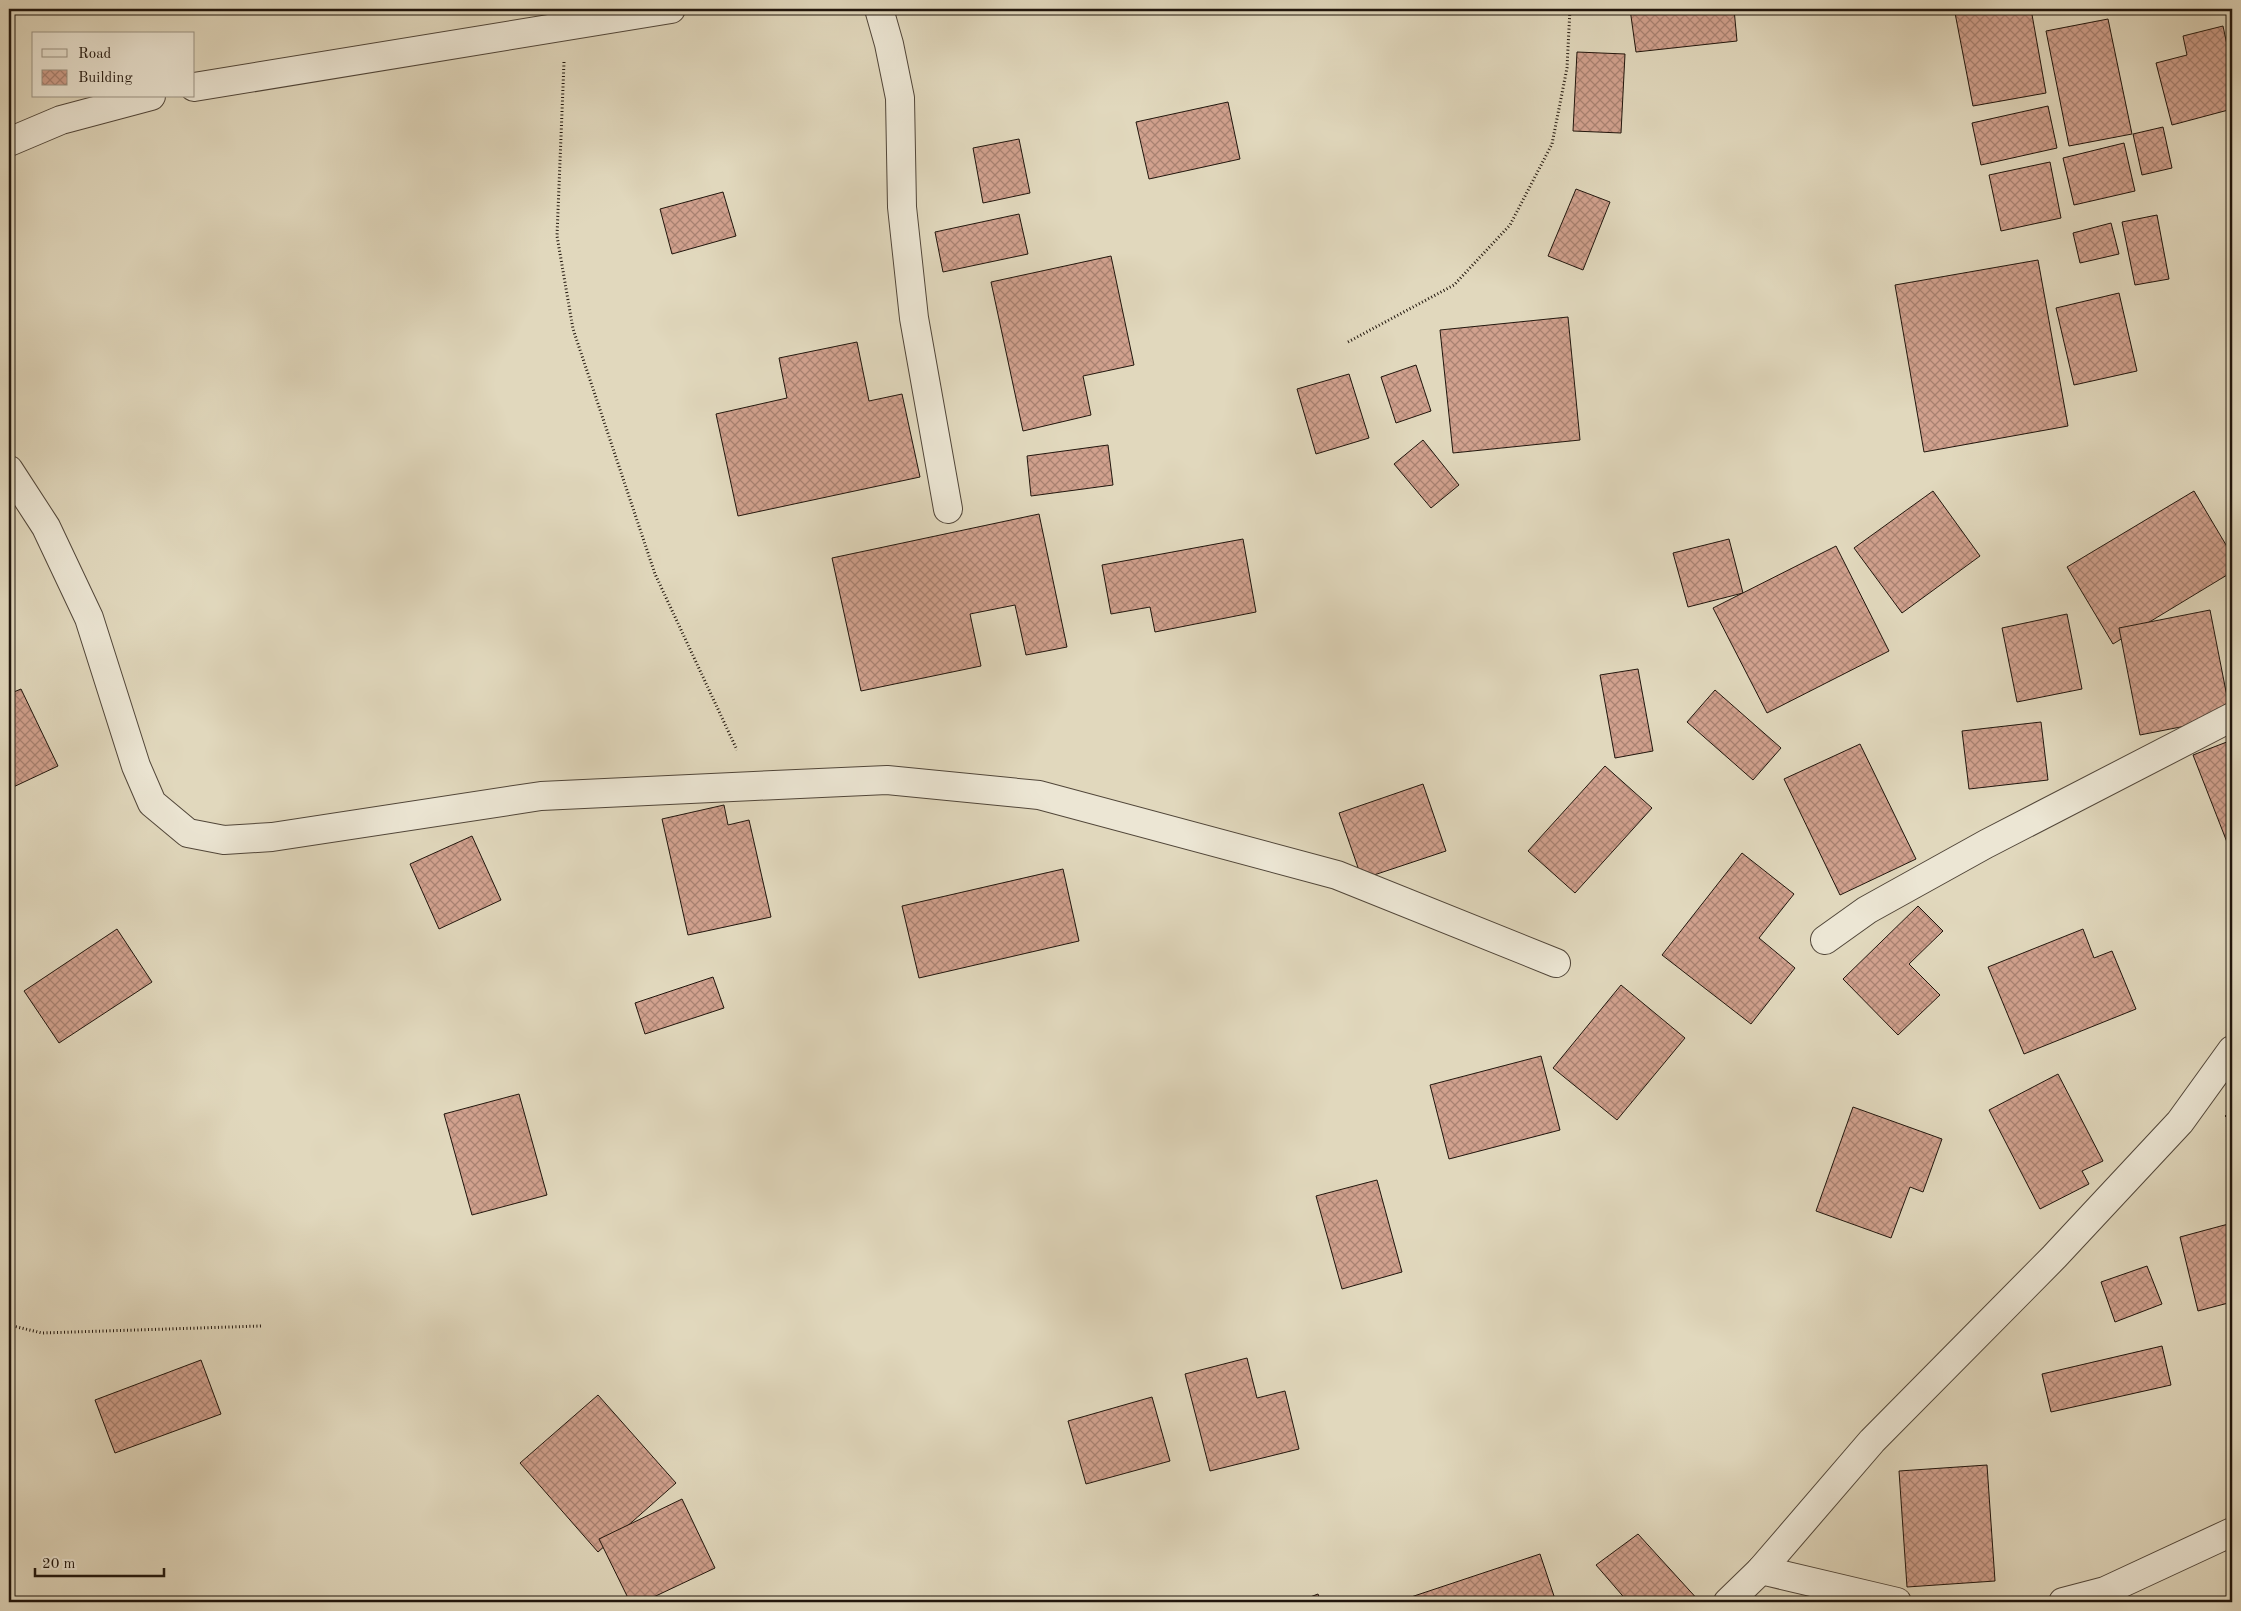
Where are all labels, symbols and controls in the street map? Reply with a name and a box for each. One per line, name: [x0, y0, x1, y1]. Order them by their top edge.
legend: [32, 32, 195, 98]
text: Road: [78, 47, 112, 62]
text: Building: [78, 71, 133, 86]
scale bar: [35, 1546, 164, 1578]
text: 20 m: [42, 1557, 76, 1572]

